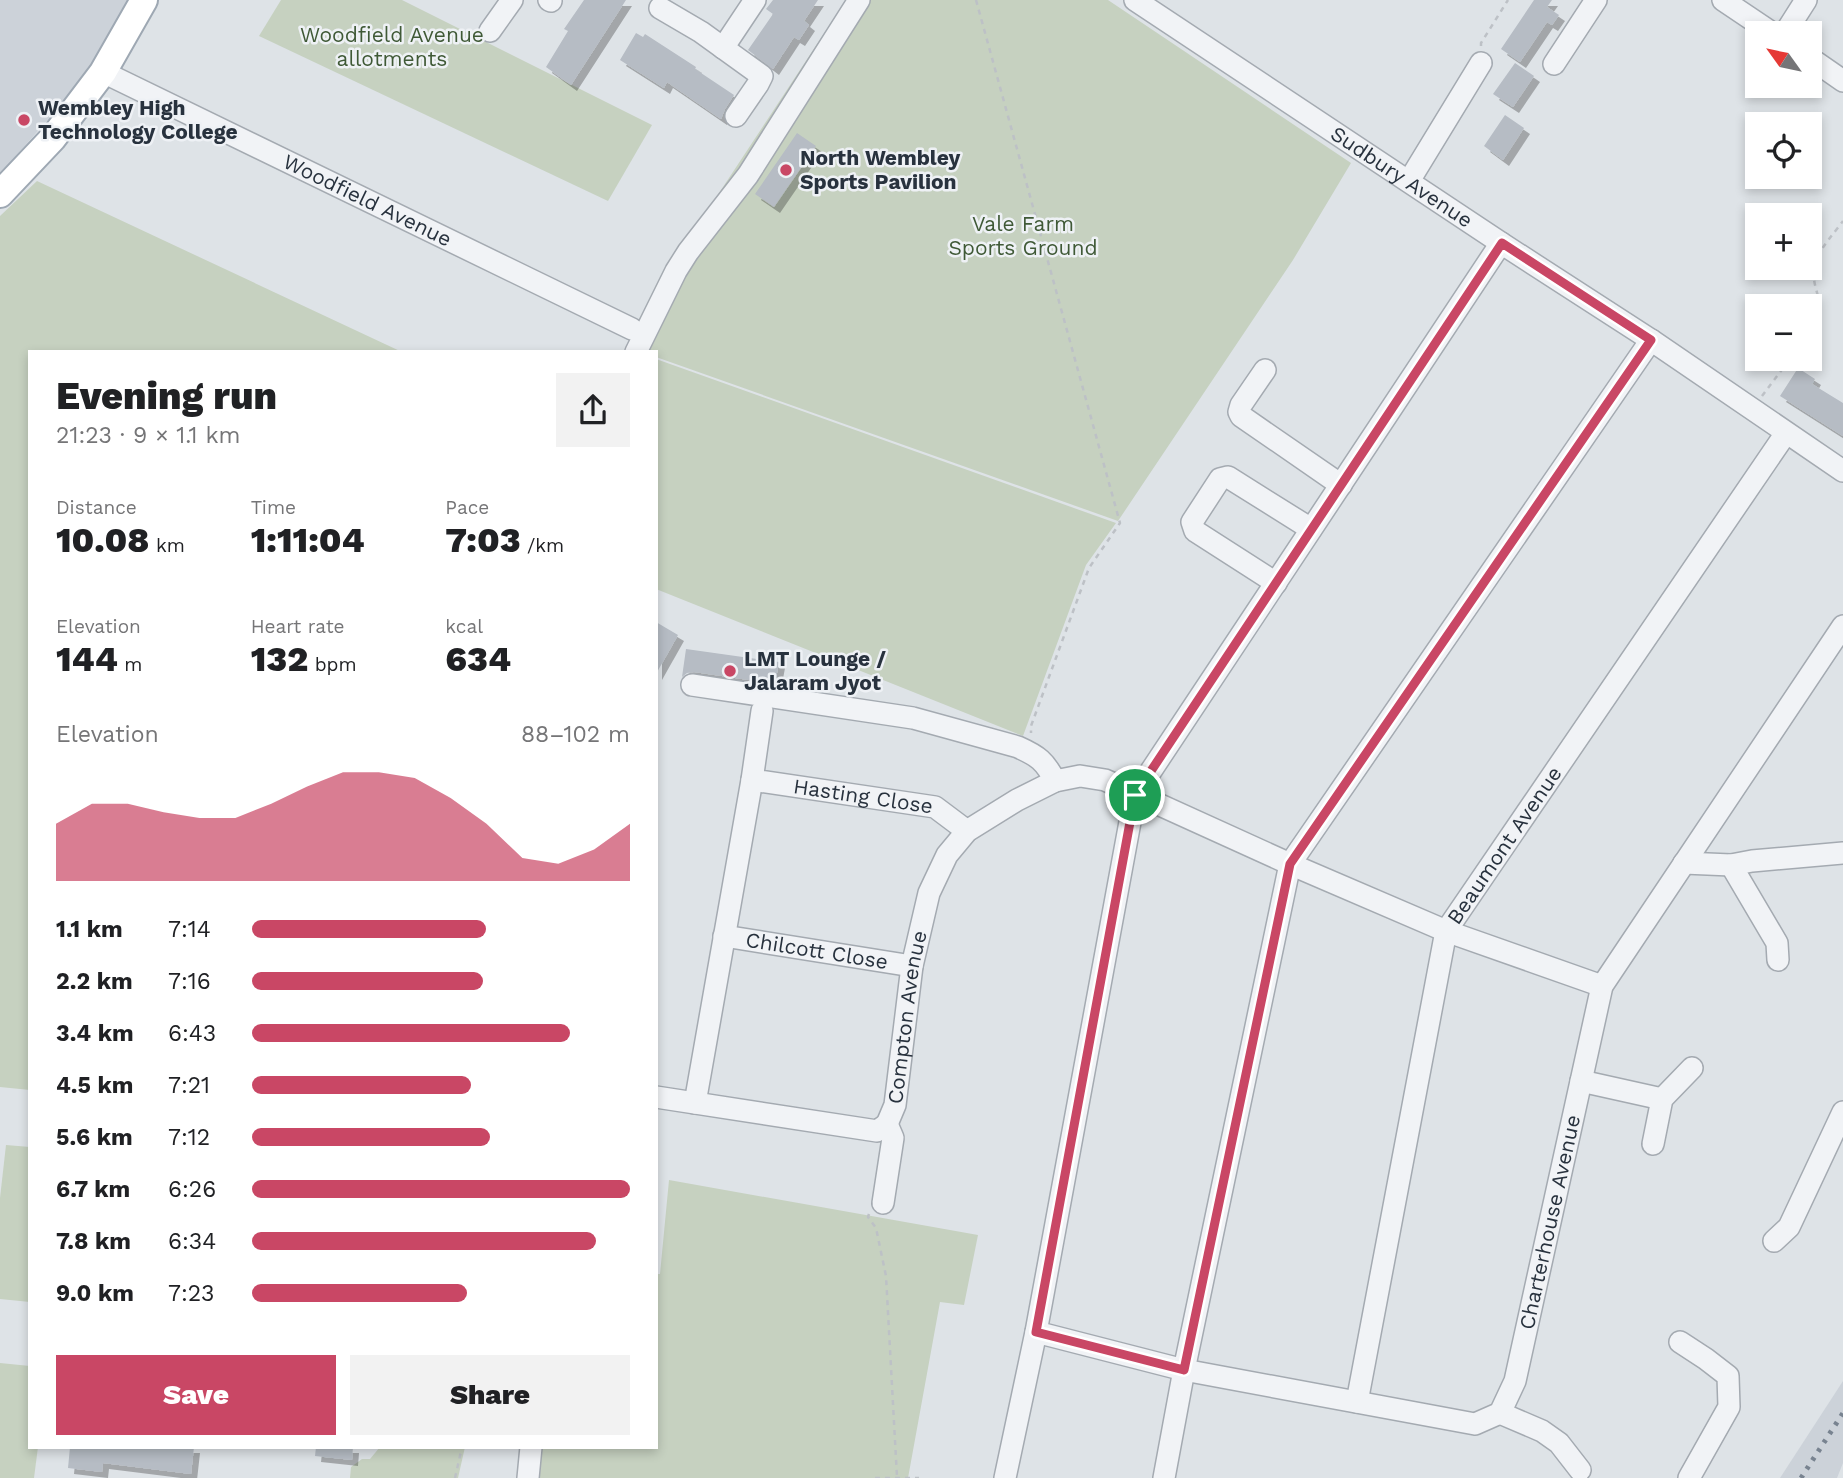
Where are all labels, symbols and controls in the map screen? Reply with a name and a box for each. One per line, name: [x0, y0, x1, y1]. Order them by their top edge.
north arrow: [1745, 21, 1822, 98]
map controls: [1745, 21, 1822, 371]
park label: Woodfield Avenue allotments: [300, 22, 484, 71]
place label: Wembley High Technology College: [38, 95, 238, 144]
marker: Wembley High Technology College: [16, 112, 32, 128]
button: locate: [1745, 112, 1822, 189]
street label: Sudbury Avenue: [1326, 120, 1478, 233]
place label: North Wembley Sports Pavilion: [800, 145, 960, 194]
street label: Woodfield Avenue: [279, 149, 456, 251]
marker: North Wembley Sports Pavilion: [778, 162, 794, 178]
button: +: [1745, 203, 1822, 280]
park label: Vale Farm Sports Ground: [948, 211, 1098, 260]
button: −: [1745, 294, 1822, 371]
button: share: [556, 373, 630, 447]
text: Evening run: [56, 374, 277, 418]
text: 21:23 · 9 × 1.1 km: [56, 422, 240, 449]
text: Distance: [56, 496, 137, 519]
text: Time: [251, 496, 296, 519]
text: Pace: [445, 496, 489, 519]
text: 10.08: [56, 519, 149, 561]
text: 1:11:04: [251, 519, 365, 561]
text: 7:03: [445, 519, 521, 561]
text: km: [149, 534, 185, 557]
text: /km: [521, 534, 564, 557]
text: Elevation: [56, 615, 141, 638]
text: Heart rate: [251, 615, 345, 638]
text: kcal: [445, 615, 483, 638]
text: 144: [56, 638, 118, 680]
text: 132: [251, 638, 308, 680]
text: 634: [445, 638, 511, 680]
place label: LMT Lounge / Jalaram Jyot: [744, 646, 886, 695]
text: m: [118, 653, 142, 676]
text: bpm: [308, 653, 357, 676]
marker: LMT Lounge / Jalaram Jyot: [722, 663, 738, 679]
text: Elevation: [56, 721, 159, 748]
text: 88–102 m: [521, 721, 630, 748]
street label: Beaumont Avenue: [1441, 761, 1567, 929]
pin: [1105, 765, 1165, 825]
street label: Hasting Close: [792, 773, 935, 819]
icon: arrive: [1116, 776, 1154, 814]
text: 1.1 km: [56, 916, 123, 943]
text: 7:14: [168, 916, 211, 943]
street label: Chilcott Close: [744, 927, 890, 974]
street label: Compton Avenue: [882, 928, 932, 1105]
text: 2.2 km: [56, 968, 133, 995]
text: 7:16: [168, 968, 211, 995]
text: 3.4 km: [56, 1020, 134, 1047]
text: 6:43: [168, 1020, 216, 1047]
text: 4.5 km: [56, 1072, 133, 1099]
text: 7:21: [168, 1072, 210, 1099]
street label: Charterhouse Avenue: [1514, 1112, 1585, 1332]
text: 5.6 km: [56, 1124, 133, 1151]
text: 7:12: [168, 1124, 210, 1151]
text: 6.7 km: [56, 1176, 130, 1203]
text: 6:26: [168, 1176, 216, 1203]
text: 7.8 km: [56, 1228, 131, 1255]
text: 6:34: [168, 1228, 216, 1255]
text: 9.0 km: [56, 1280, 134, 1307]
text: 7:23: [168, 1280, 215, 1307]
button: Save: [56, 1355, 336, 1435]
button: Share: [350, 1355, 630, 1435]

